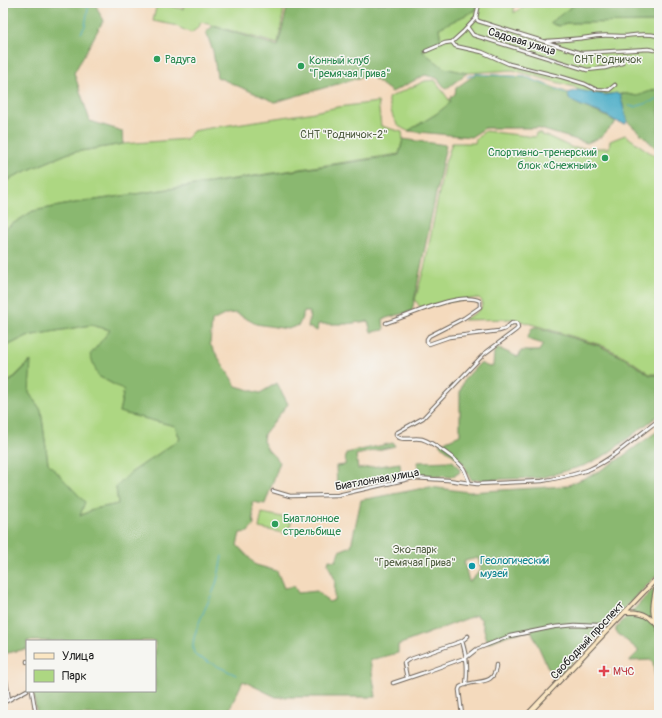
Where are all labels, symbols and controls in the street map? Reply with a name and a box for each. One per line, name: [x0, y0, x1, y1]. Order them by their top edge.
street label: Садовая улица: [487, 25, 557, 58]
place label: Радуга: [165, 53, 196, 66]
park label: СНТ Родничок: [574, 53, 642, 66]
marker: Радуга: [152, 54, 162, 64]
place label: Конный клуб "Гремячая Грива": [309, 54, 390, 80]
marker: Конный клуб "Гремячая Грива": [296, 61, 306, 71]
park label: СНТ "Родничок-2": [300, 128, 388, 141]
place label: Спортивно-тренерский блок «Снежный»: [488, 146, 597, 172]
marker: Спортивно-тренерский блок «Снежный»: [600, 153, 610, 163]
street label: Биатлонная улица: [334, 466, 420, 493]
place label: Биатлонное стрельбище: [283, 512, 341, 538]
marker: Биатлонное стрельбище: [270, 519, 280, 529]
park label: Эко-парк "Гремячая Грива": [374, 543, 456, 569]
place label: Геологический музей: [480, 554, 549, 580]
marker: Геологический музей: [467, 561, 477, 571]
street label: Свободный проспект: [548, 598, 627, 682]
legend: [26, 640, 156, 692]
text: Улица: [62, 649, 94, 664]
marker: МЧС: [598, 665, 610, 677]
place label: МЧС: [613, 665, 635, 678]
text: Парк: [62, 669, 87, 684]

